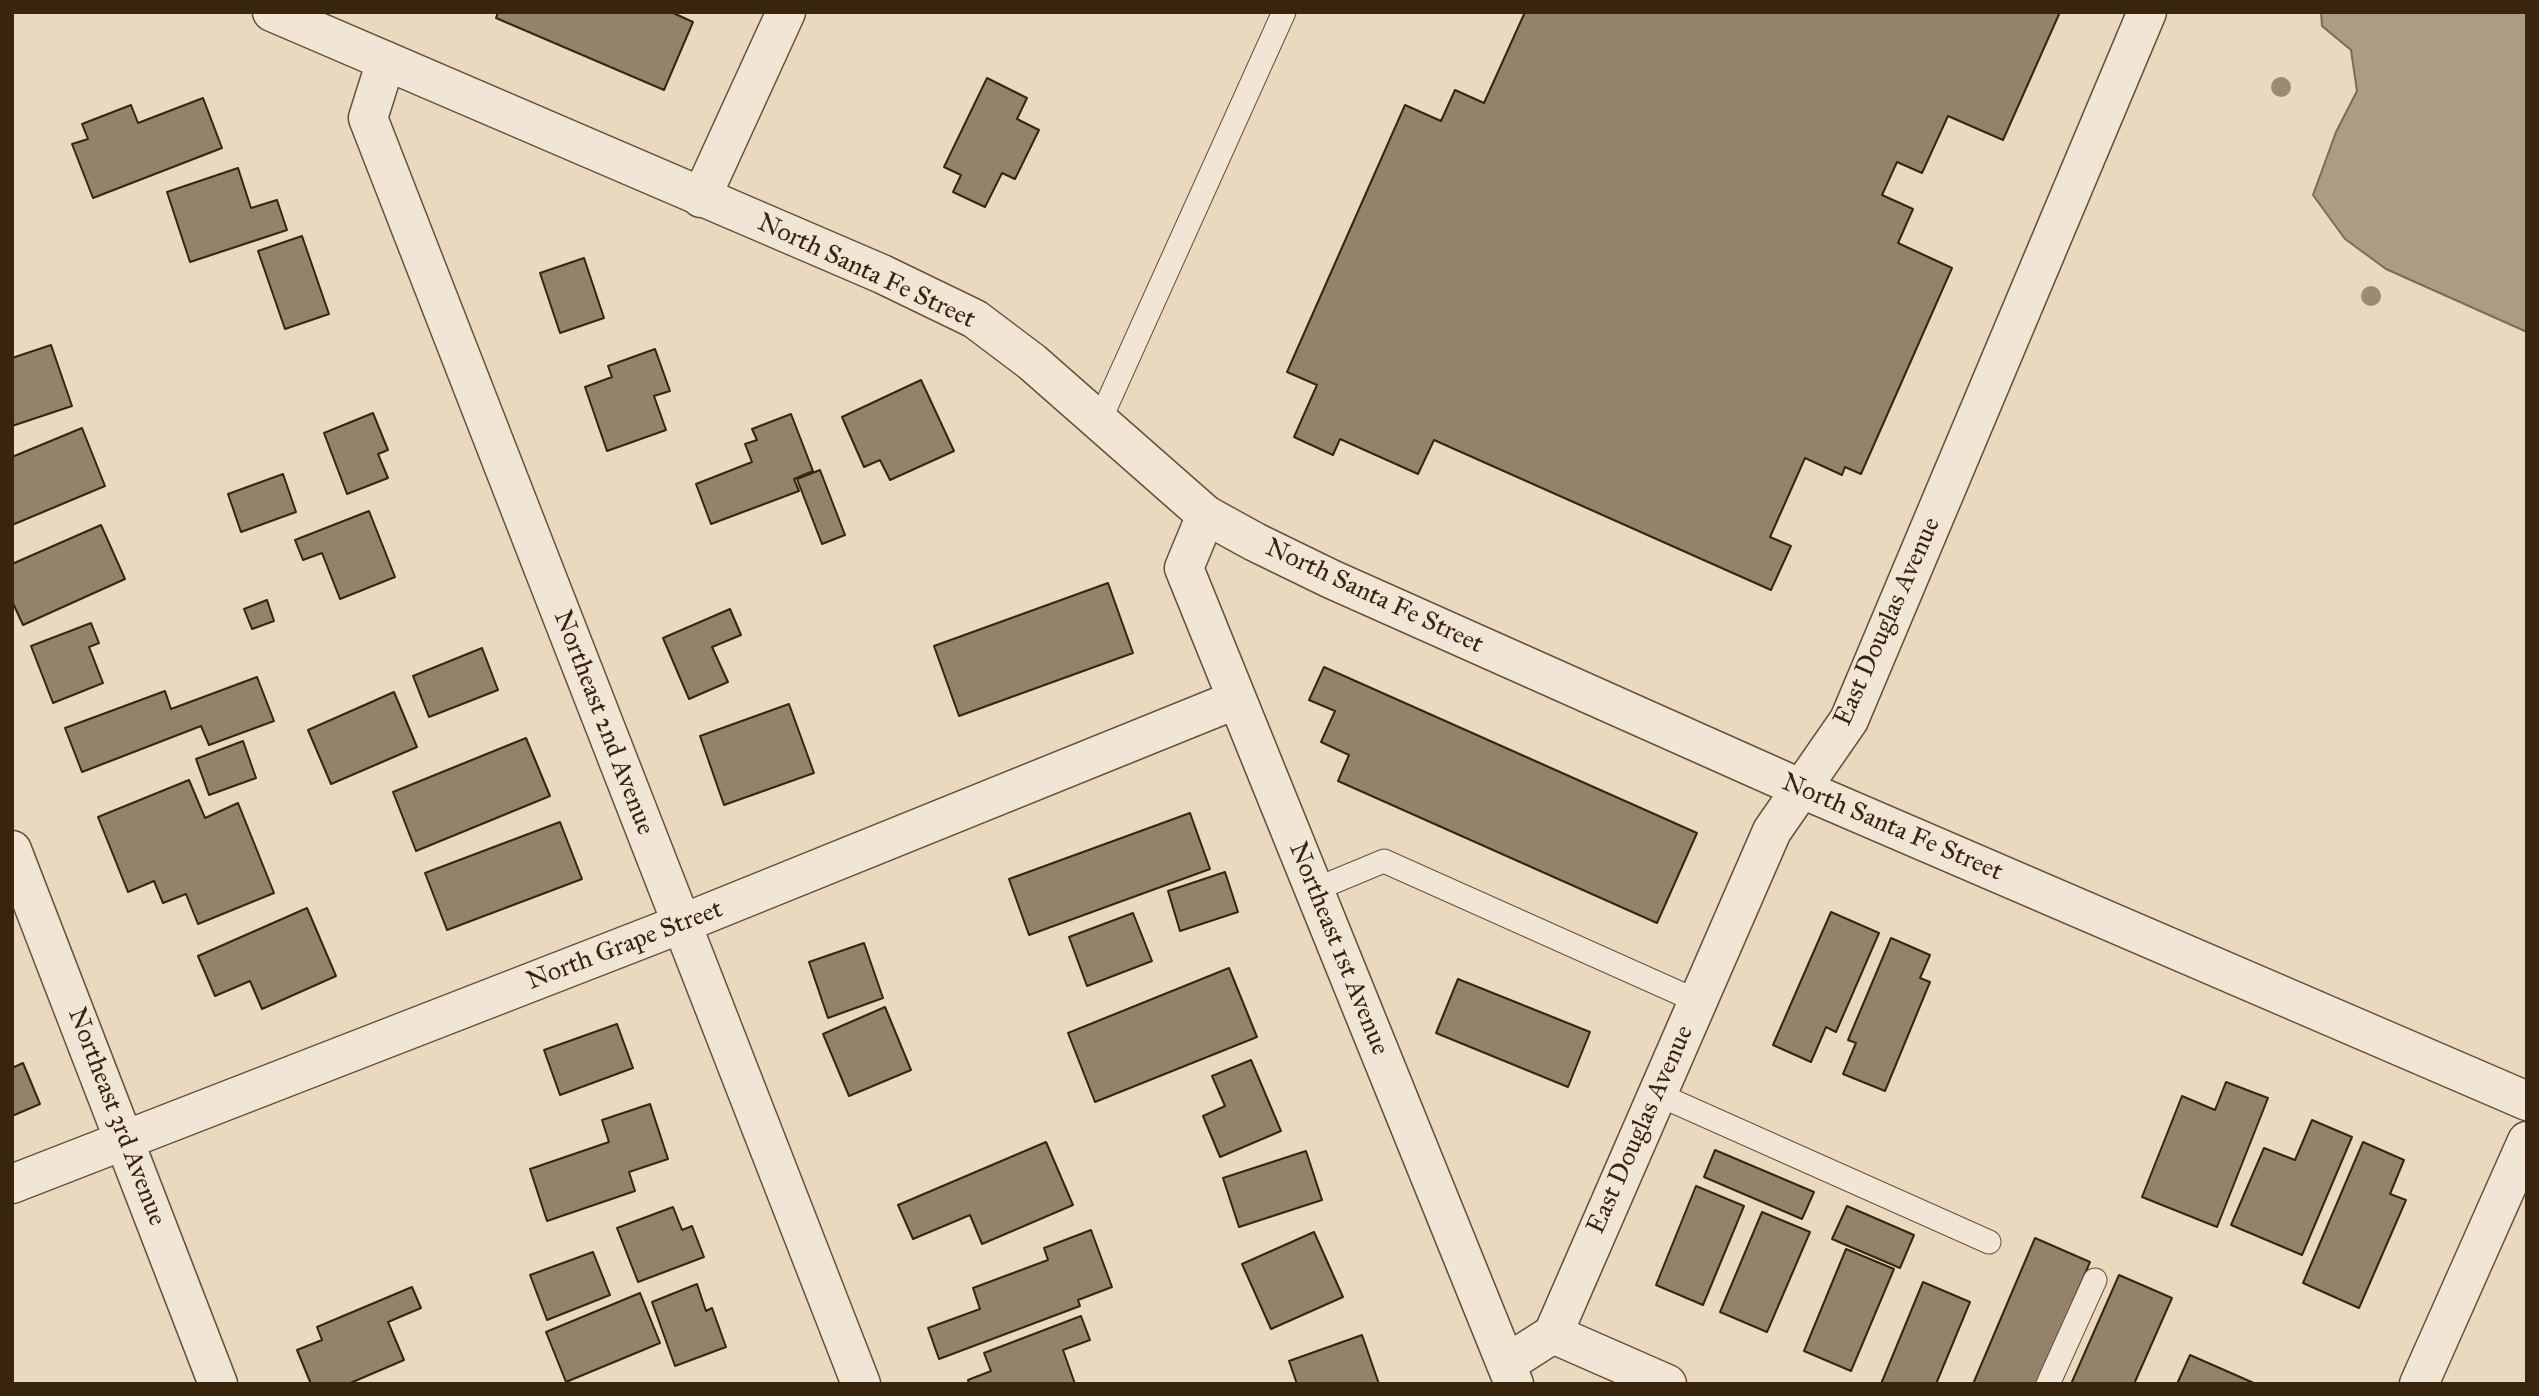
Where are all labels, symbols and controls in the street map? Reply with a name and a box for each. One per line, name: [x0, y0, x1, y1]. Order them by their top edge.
street label: North Santa Fe Street: [752, 208, 980, 336]
street label: East Douglas Avenue: [1828, 513, 1948, 731]
street label: North Santa Fe Street: [1260, 533, 1488, 661]
street label: Northeast 2nd Avenue: [546, 606, 660, 840]
street label: North Santa Fe Street: [1777, 767, 2007, 889]
street label: Northeast 1st Avenue: [1281, 838, 1395, 1060]
street label: North Grape Street: [523, 894, 727, 998]
street label: Northeast 3rd Avenue: [60, 1004, 172, 1230]
street label: East Douglas Avenue: [1581, 1021, 1701, 1239]

